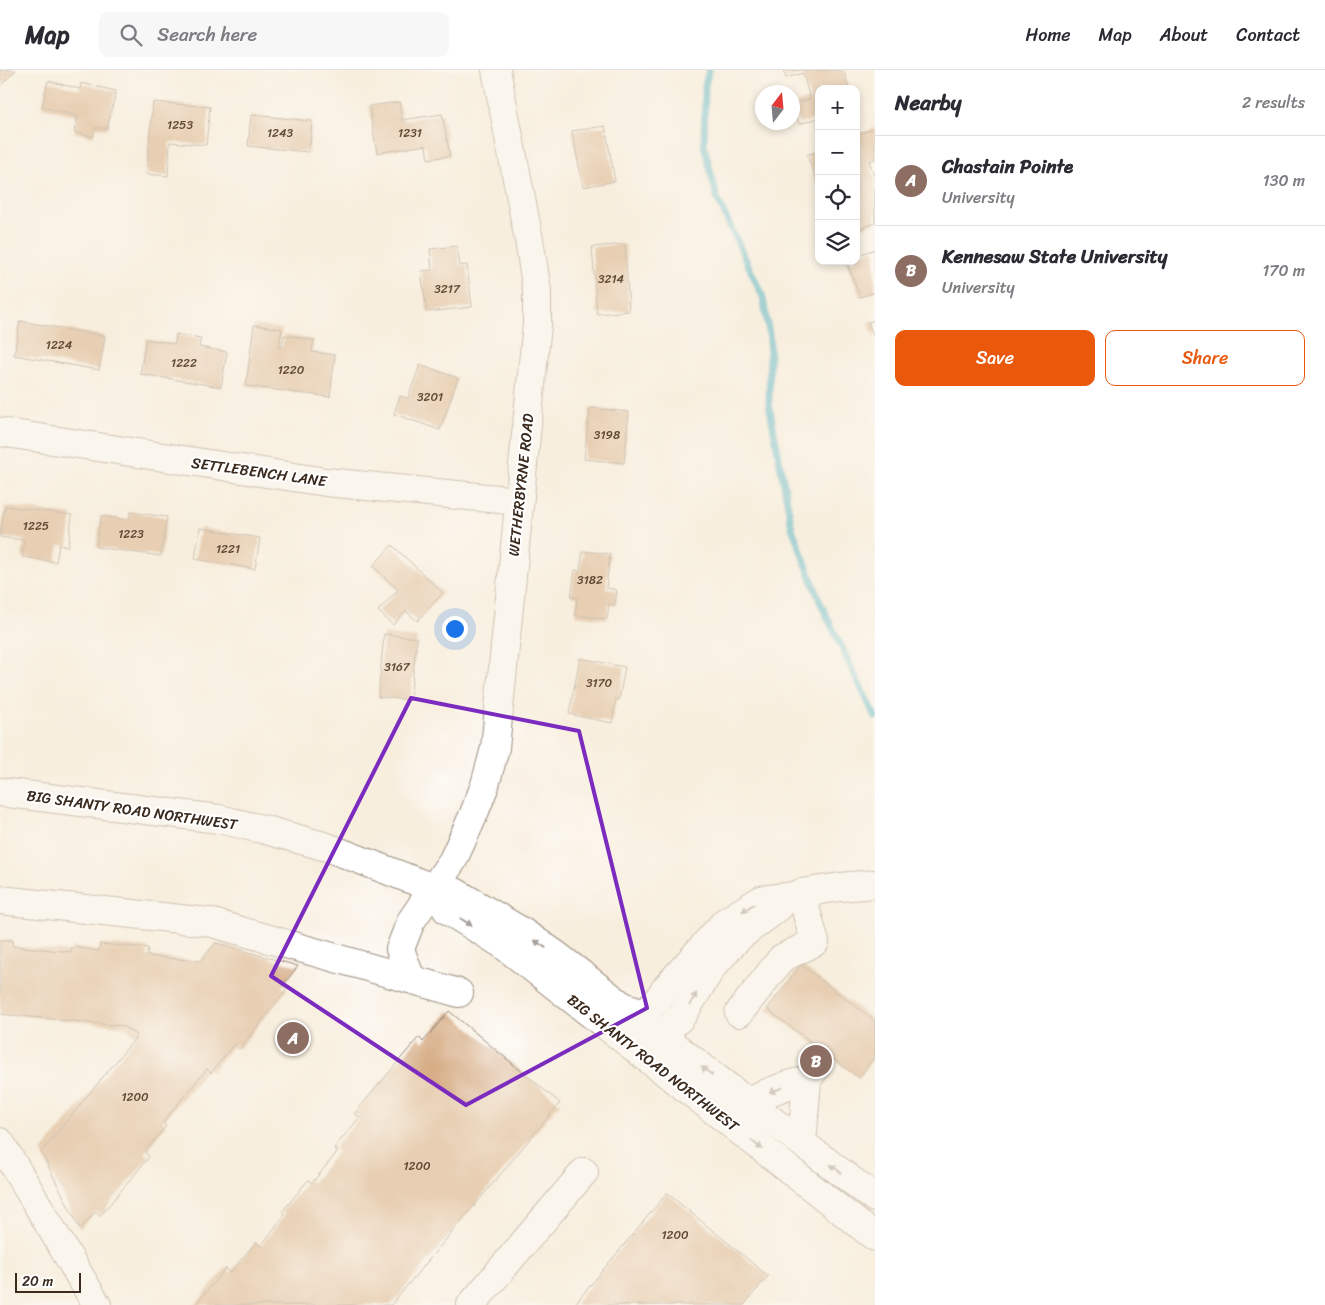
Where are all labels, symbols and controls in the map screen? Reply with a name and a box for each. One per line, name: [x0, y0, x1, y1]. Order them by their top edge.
search box: [99, 12, 449, 57]
text: Map: [25, 14, 69, 56]
text: Search here: [157, 18, 257, 51]
text: Home: [1026, 19, 1071, 51]
text: Map: [1099, 19, 1132, 51]
text: About: [1160, 19, 1208, 51]
text: Contact: [1236, 19, 1300, 51]
icon: search: [117, 21, 145, 49]
text: Nearby: [895, 84, 961, 122]
north arrow: [755, 85, 800, 130]
map controls: [815, 85, 860, 265]
button: +: [815, 85, 860, 130]
text: 2 results: [1242, 88, 1305, 117]
house number: 1253: [167, 114, 193, 136]
house number: 1243: [267, 122, 293, 144]
house number: 1231: [398, 122, 422, 144]
button: −: [815, 130, 860, 175]
text: Chastain Pointe: [942, 150, 1073, 183]
text: A: [906, 166, 916, 195]
text: 130 m: [1263, 166, 1305, 195]
button: locate: [815, 175, 860, 220]
text: University: [942, 183, 1015, 212]
button: layers: [815, 220, 860, 265]
text: Kennesaw State University: [942, 240, 1168, 273]
text: B: [906, 256, 916, 285]
text: 170 m: [1262, 256, 1305, 285]
house number: 3214: [598, 268, 625, 290]
text: University: [942, 273, 1015, 302]
house number: 3217: [434, 278, 461, 300]
button: Save: [895, 330, 1095, 386]
button: Share: [1105, 330, 1305, 386]
house number: 1224: [46, 334, 73, 356]
house number: 1222: [171, 352, 197, 374]
house number: 1220: [278, 359, 305, 381]
house number: 3201: [417, 386, 443, 408]
street label: WETHERBYRNE ROAD: [501, 412, 541, 558]
house number: 3198: [594, 424, 620, 446]
street label: SETTLEBENCH LANE: [190, 450, 330, 495]
house number: 1225: [23, 515, 49, 537]
house number: 1223: [118, 523, 144, 545]
house number: 1221: [216, 538, 240, 560]
house number: 3182: [577, 569, 603, 591]
your location: [442, 616, 468, 642]
house number: 3167: [384, 656, 411, 678]
house number: 3170: [586, 672, 612, 694]
street label: BIG SHANTY ROAD NORTHWEST: [25, 782, 241, 838]
one-way arrow: [741, 903, 754, 913]
one-way arrow: [460, 917, 473, 927]
one-way arrow: [533, 939, 547, 948]
street label: BIG SHANTY ROAD NORTHWEST: [561, 987, 746, 1140]
one-way arrow: [688, 992, 697, 1005]
pin: A: [277, 1019, 309, 1057]
pin: B: [800, 1042, 832, 1080]
one-way arrow: [701, 1066, 714, 1077]
house number: 1200: [121, 1086, 149, 1108]
one-way arrow: [769, 1086, 783, 1094]
one-way arrow: [750, 1139, 763, 1150]
house number: 1200: [403, 1155, 431, 1177]
one-way arrow: [829, 1164, 843, 1174]
house number: 1200: [661, 1224, 689, 1246]
text: 20 m: [22, 1269, 53, 1294]
scale bar: [15, 1270, 81, 1293]

